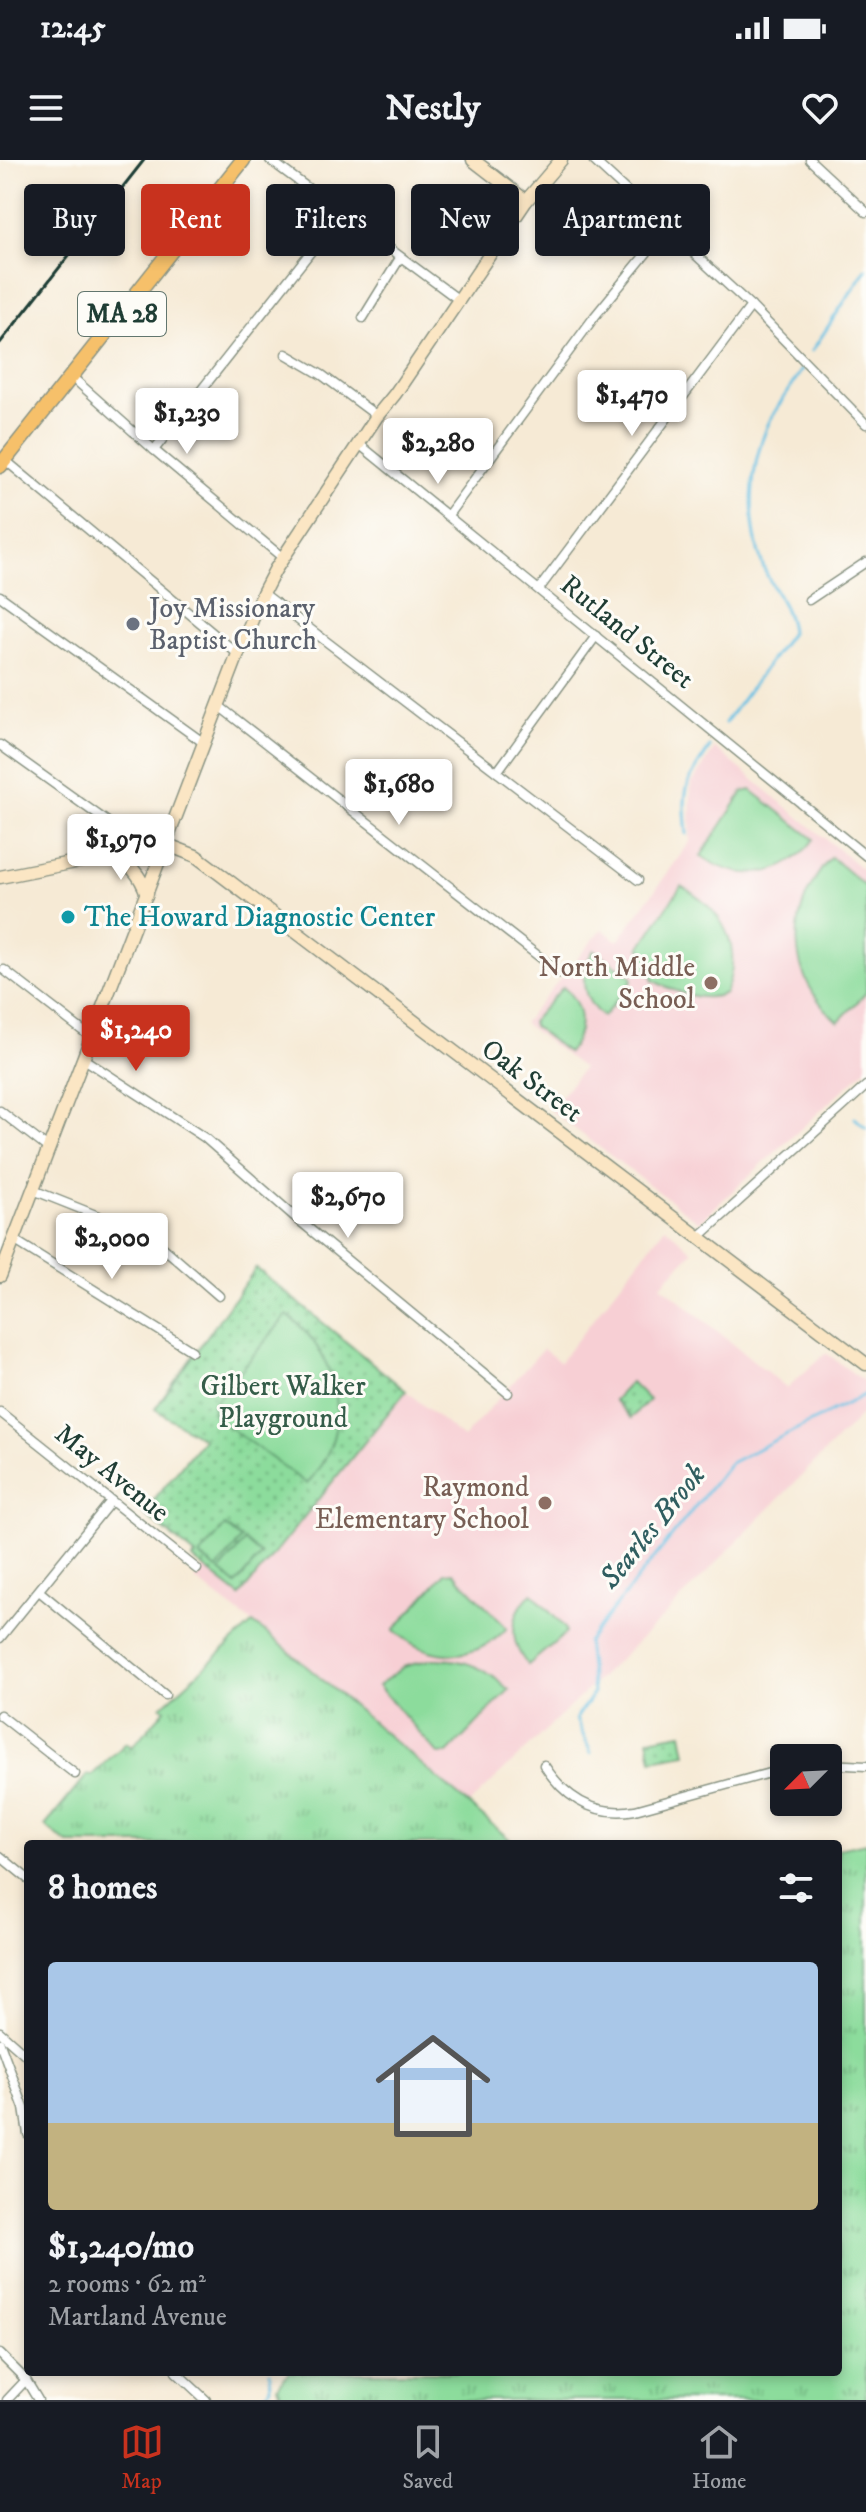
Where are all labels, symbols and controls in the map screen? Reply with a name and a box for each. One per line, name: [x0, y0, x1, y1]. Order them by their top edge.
text: 12:45: [40, 10, 106, 47]
icon: menu: [24, 86, 68, 130]
text: Nestly: [386, 86, 480, 131]
icon: heart: [798, 86, 842, 130]
chip: Buy: [24, 184, 125, 256]
chip: Rent: [141, 184, 250, 256]
chip: Filters: [266, 184, 395, 256]
chip: New: [411, 184, 519, 256]
chip: Apartment: [535, 184, 710, 256]
road number: MA 28: [78, 292, 166, 336]
pin: $1,470: [567, 370, 697, 438]
text: $1,470: [595, 379, 669, 412]
pin: $1,230: [122, 388, 252, 456]
text: $1,230: [153, 397, 221, 430]
pin: $2,280: [373, 418, 503, 486]
text: $2,280: [401, 427, 475, 460]
street label: Rutland Street: [553, 567, 701, 697]
place label: Joy Missionary Baptist Church: [146, 591, 317, 658]
marker: Joy Missionary Baptist Church: [124, 615, 142, 633]
pin: $1,680: [334, 759, 464, 827]
text: $1,680: [363, 768, 435, 801]
pin: $1,970: [56, 814, 186, 882]
text: $1,970: [85, 823, 157, 856]
place label: The Howard Diagnostic Center: [84, 900, 436, 935]
marker: The Howard Diagnostic Center: [59, 908, 77, 926]
place label: North Middle School: [538, 950, 696, 1017]
marker: North Middle School: [702, 974, 720, 992]
pin: $1,240: [71, 1005, 201, 1073]
text: $1,240: [100, 1014, 172, 1047]
street label: Oak Street: [474, 1032, 590, 1130]
pin: $2,670: [283, 1172, 413, 1240]
text: $2,670: [310, 1181, 386, 1214]
pin: $2,000: [47, 1213, 177, 1281]
text: $2,000: [74, 1222, 150, 1255]
park label: Gilbert Walker Playground: [200, 1369, 366, 1436]
street label: May Avenue: [48, 1416, 176, 1530]
water label: Searles Brook: [591, 1457, 715, 1597]
place label: Raymond Elementary School: [315, 1470, 530, 1537]
marker: Raymond Elementary School: [536, 1494, 554, 1512]
north arrow: [770, 1744, 842, 1816]
map controls: [770, 1744, 842, 1816]
icon: filters: [774, 1866, 818, 1910]
text: 8 homes: [48, 1867, 157, 1909]
icon: home: [361, 2014, 505, 2158]
text: $1,240/mo: [48, 2226, 194, 2268]
text: 2 rooms · 62 m²: [48, 2268, 206, 2301]
text: Martland Avenue: [48, 2301, 227, 2334]
tab: Map: [120, 2420, 164, 2495]
tab: Saved: [403, 2420, 453, 2495]
tab: Home: [692, 2420, 746, 2495]

